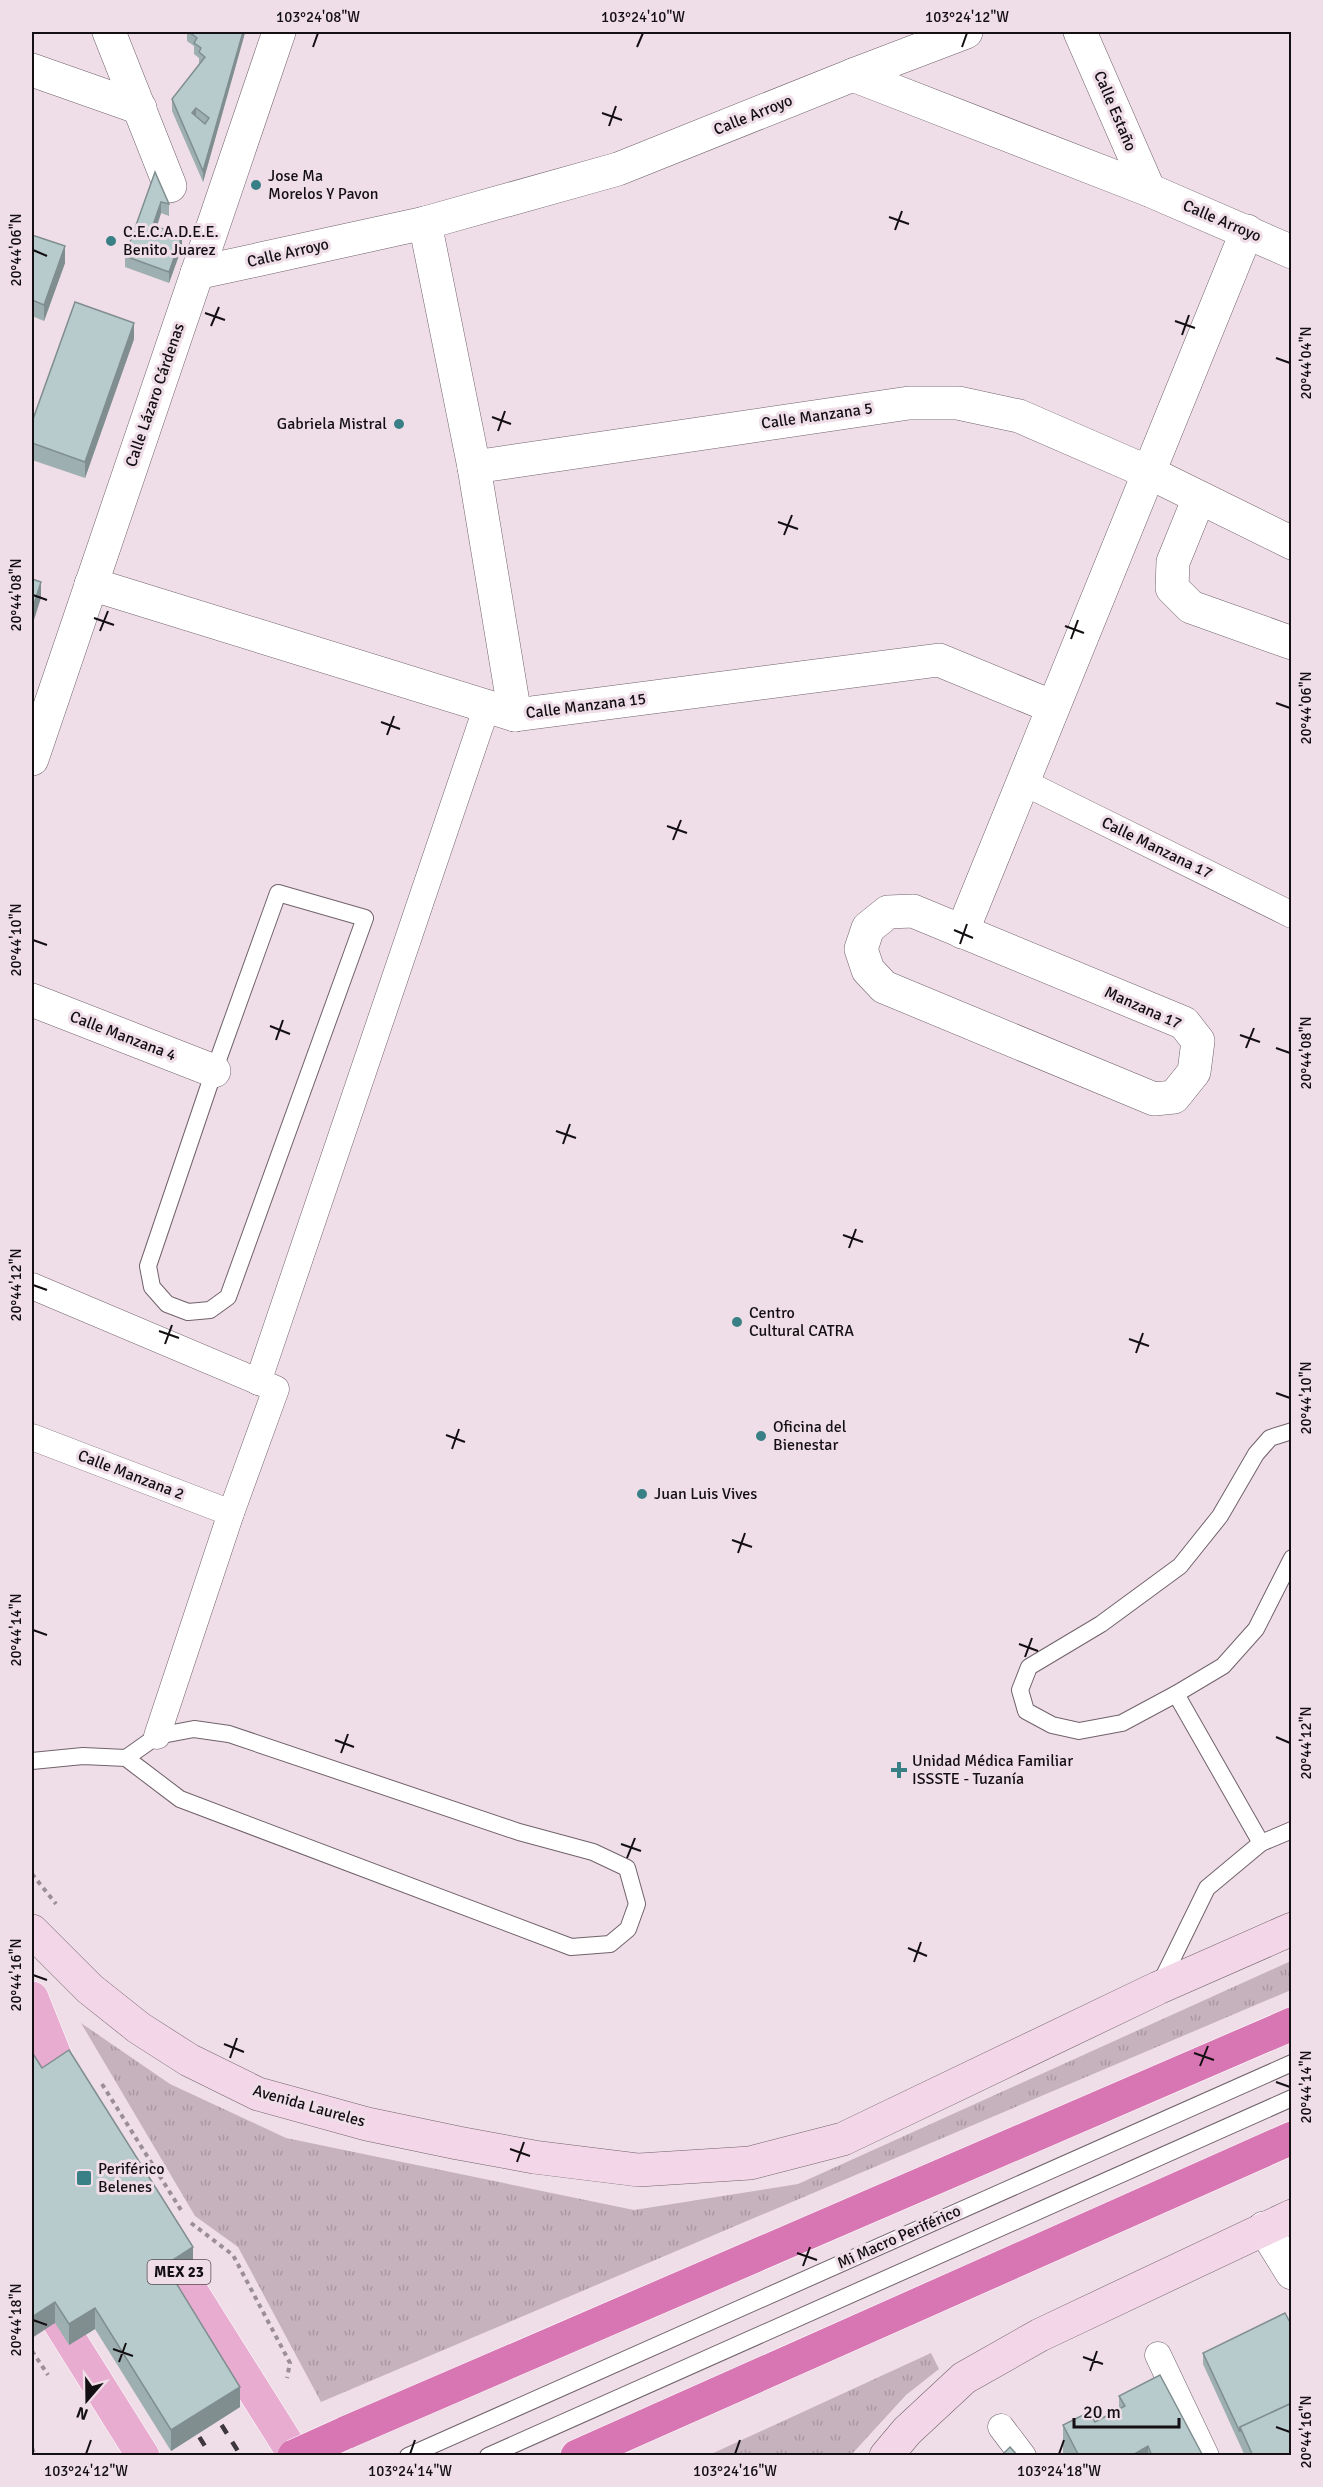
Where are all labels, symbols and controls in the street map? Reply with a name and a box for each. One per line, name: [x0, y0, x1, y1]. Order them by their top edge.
text: 103°24'08"W: [276, 8, 360, 26]
text: 103°24'10"W: [601, 8, 685, 26]
text: 103°24'12"W: [925, 8, 1009, 26]
street label: Calle Estaño: [1089, 68, 1141, 154]
street label: Calle Arroyo: [711, 90, 795, 140]
place label: Jose Ma Morelos Y Pavon: [268, 166, 378, 204]
marker: Jose Ma Morelos Y Pavon: [249, 178, 263, 192]
street label: Calle Arroyo: [1180, 196, 1264, 246]
text: 20°44'06"N: [7, 213, 25, 287]
place label: C.E.C.A.D.E.E. Benito Juarez: [123, 222, 219, 260]
marker: C.E.C.A.D.E.E. Benito Juarez: [104, 234, 118, 248]
street label: Calle Arroyo: [245, 234, 331, 272]
street label: Calle Lázaro Cárdenas: [121, 320, 189, 470]
text: 20°44'04"N: [1297, 326, 1315, 400]
street label: Calle Manzana 5: [760, 398, 874, 434]
place label: Gabriela Mistral: [277, 414, 387, 434]
marker: Gabriela Mistral: [392, 417, 406, 431]
text: 20°44'08"N: [7, 558, 25, 632]
text: 20°44'06"N: [1297, 671, 1315, 745]
street label: Calle Manzana 15: [525, 689, 647, 723]
street label: Calle Manzana 17: [1098, 813, 1216, 883]
text: 20°44'10"N: [7, 903, 25, 977]
street label: Manzana 17: [1101, 982, 1185, 1034]
street label: Calle Manzana 4: [67, 1007, 179, 1066]
text: 20°44'08"N: [1297, 1016, 1315, 1090]
text: 20°44'12"N: [7, 1248, 25, 1322]
place label: Centro Cultural CATRA: [749, 1303, 854, 1341]
marker: Centro Cultural CATRA: [730, 1315, 744, 1329]
text: 20°44'10"N: [1297, 1361, 1315, 1435]
place label: Oficina del Bienestar: [773, 1417, 847, 1455]
marker: Oficina del Bienestar: [754, 1429, 768, 1443]
street label: Calle Manzana 2: [75, 1446, 187, 1504]
place label: Juan Luis Vives: [654, 1484, 757, 1504]
marker: Juan Luis Vives: [635, 1487, 649, 1501]
text: 20°44'14"N: [7, 1593, 25, 1667]
text: 20°44'12"N: [1297, 1706, 1315, 1780]
place label: Unidad Médica Familiar ISSSTE - Tuzanía: [912, 1751, 1073, 1789]
marker: Unidad Médica Familiar ISSSTE - Tuzanía: [890, 1761, 908, 1779]
text: 20°44'16"N: [7, 1938, 25, 2012]
text: 20°44'14"N: [1297, 2050, 1315, 2124]
street label: Avenida Laureles: [251, 2080, 367, 2132]
place label: Periférico Belenes: [98, 2159, 165, 2197]
marker: Periférico Belenes: [75, 2169, 93, 2187]
street label: Mi Macro Periférico: [834, 2201, 964, 2273]
road number: MEX 23: [148, 2260, 210, 2284]
text: 20°44'18"N: [7, 2283, 25, 2357]
north arrow: [57, 2370, 117, 2430]
scale bar: [1074, 2391, 1179, 2429]
text: 20°44'16"N: [1297, 2395, 1315, 2469]
text: 20 m: [1083, 2401, 1121, 2423]
text: N: [74, 2402, 91, 2424]
text: 103°24'12"W: [44, 2462, 128, 2480]
text: 103°24'14"W: [368, 2462, 452, 2480]
text: 103°24'16"W: [693, 2462, 777, 2480]
text: 103°24'18"W: [1017, 2462, 1101, 2480]

